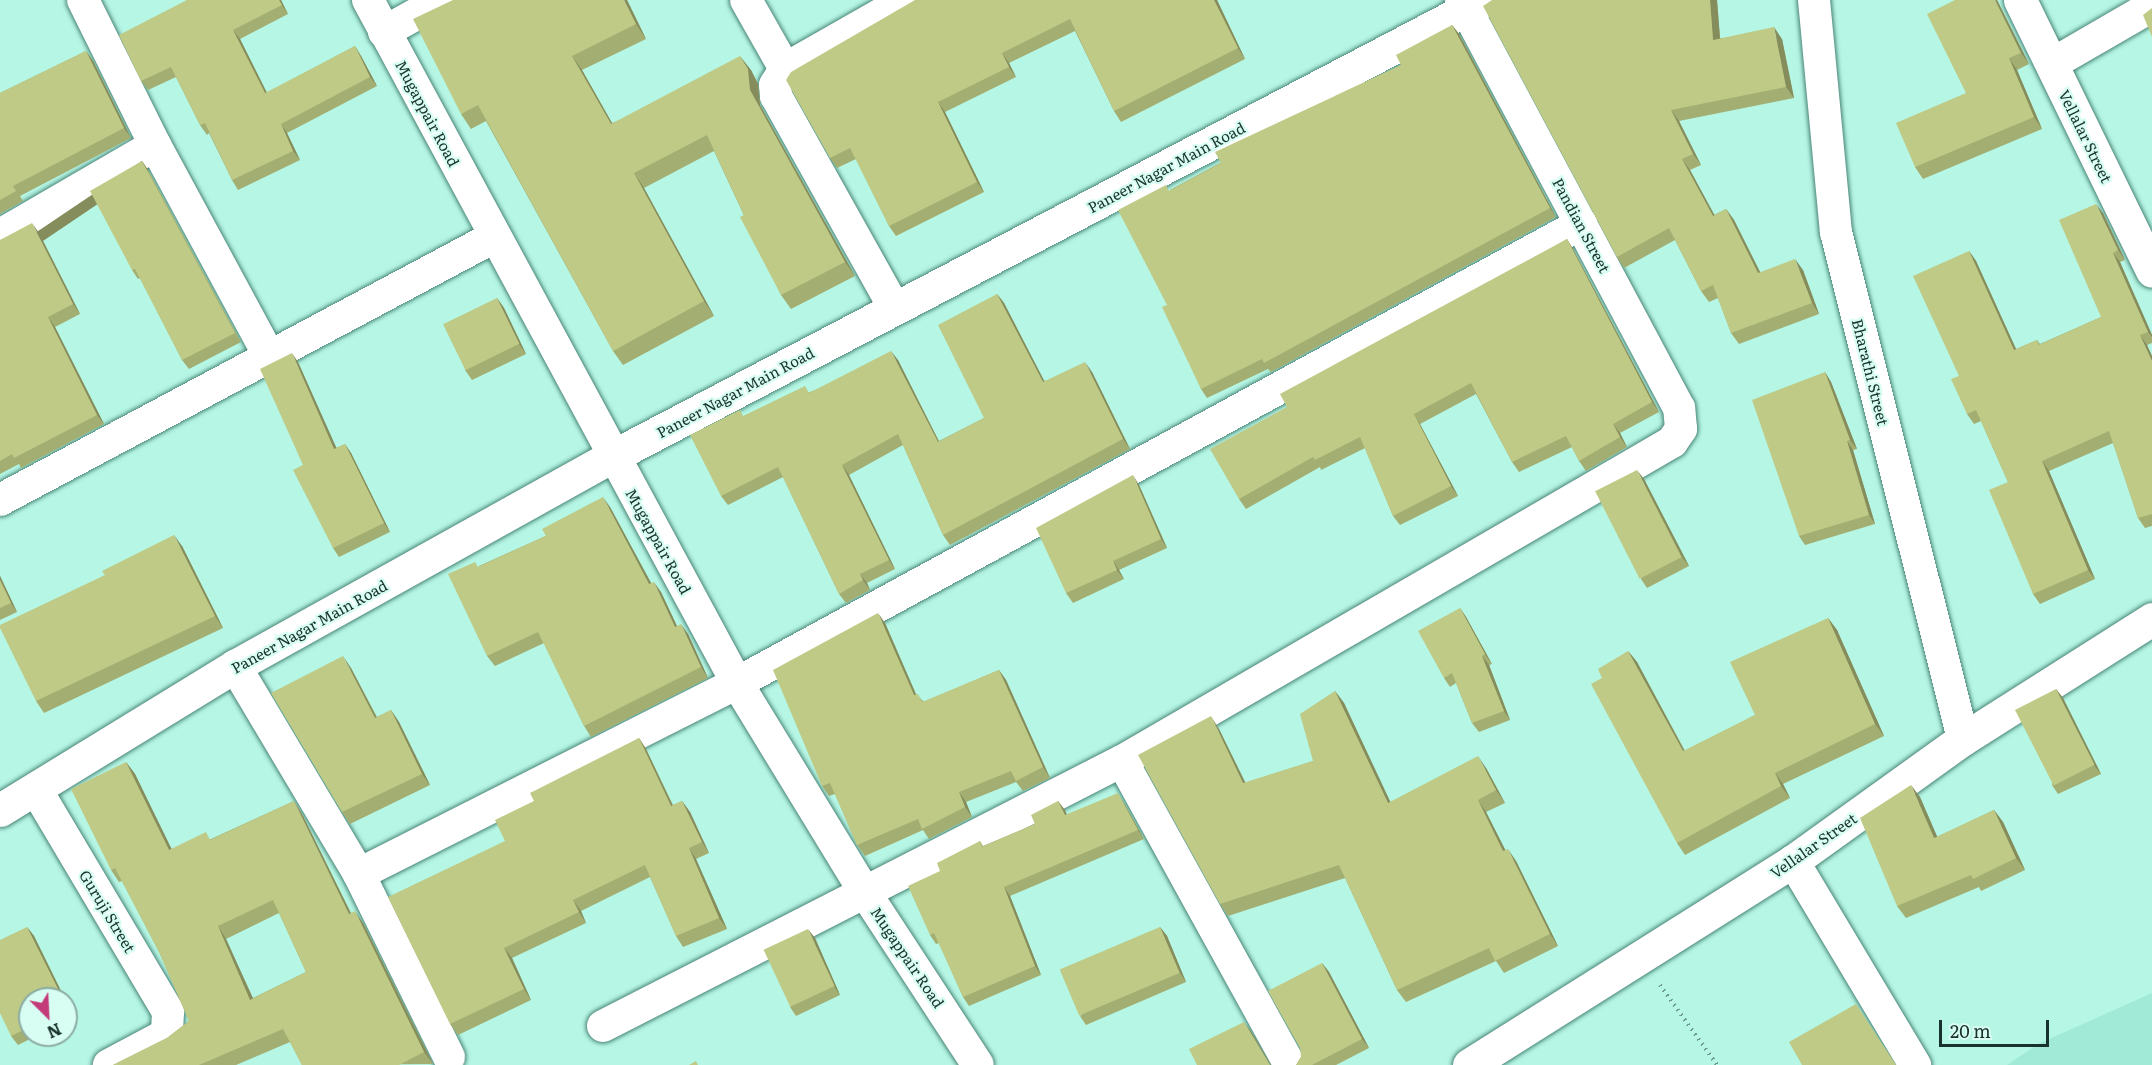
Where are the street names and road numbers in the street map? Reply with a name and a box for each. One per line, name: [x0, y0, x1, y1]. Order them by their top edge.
street label: Mugappair Road: [392, 57, 464, 169]
street label: Vellalar Street: [2056, 87, 2116, 185]
street label: Paneer Nagar Main Road: [1084, 118, 1248, 216]
street label: Pandian Street: [1549, 175, 1615, 275]
street label: Bharathi Street: [1849, 317, 1893, 427]
street label: Paneer Nagar Main Road: [653, 343, 817, 441]
street label: Mugappair Road: [623, 485, 695, 597]
street label: Paneer Nagar Main Road: [228, 576, 390, 676]
street label: Vellalar Street: [1766, 809, 1860, 881]
street label: Guruji Street: [76, 867, 140, 955]
street label: Mugappair Road: [868, 903, 948, 1011]

